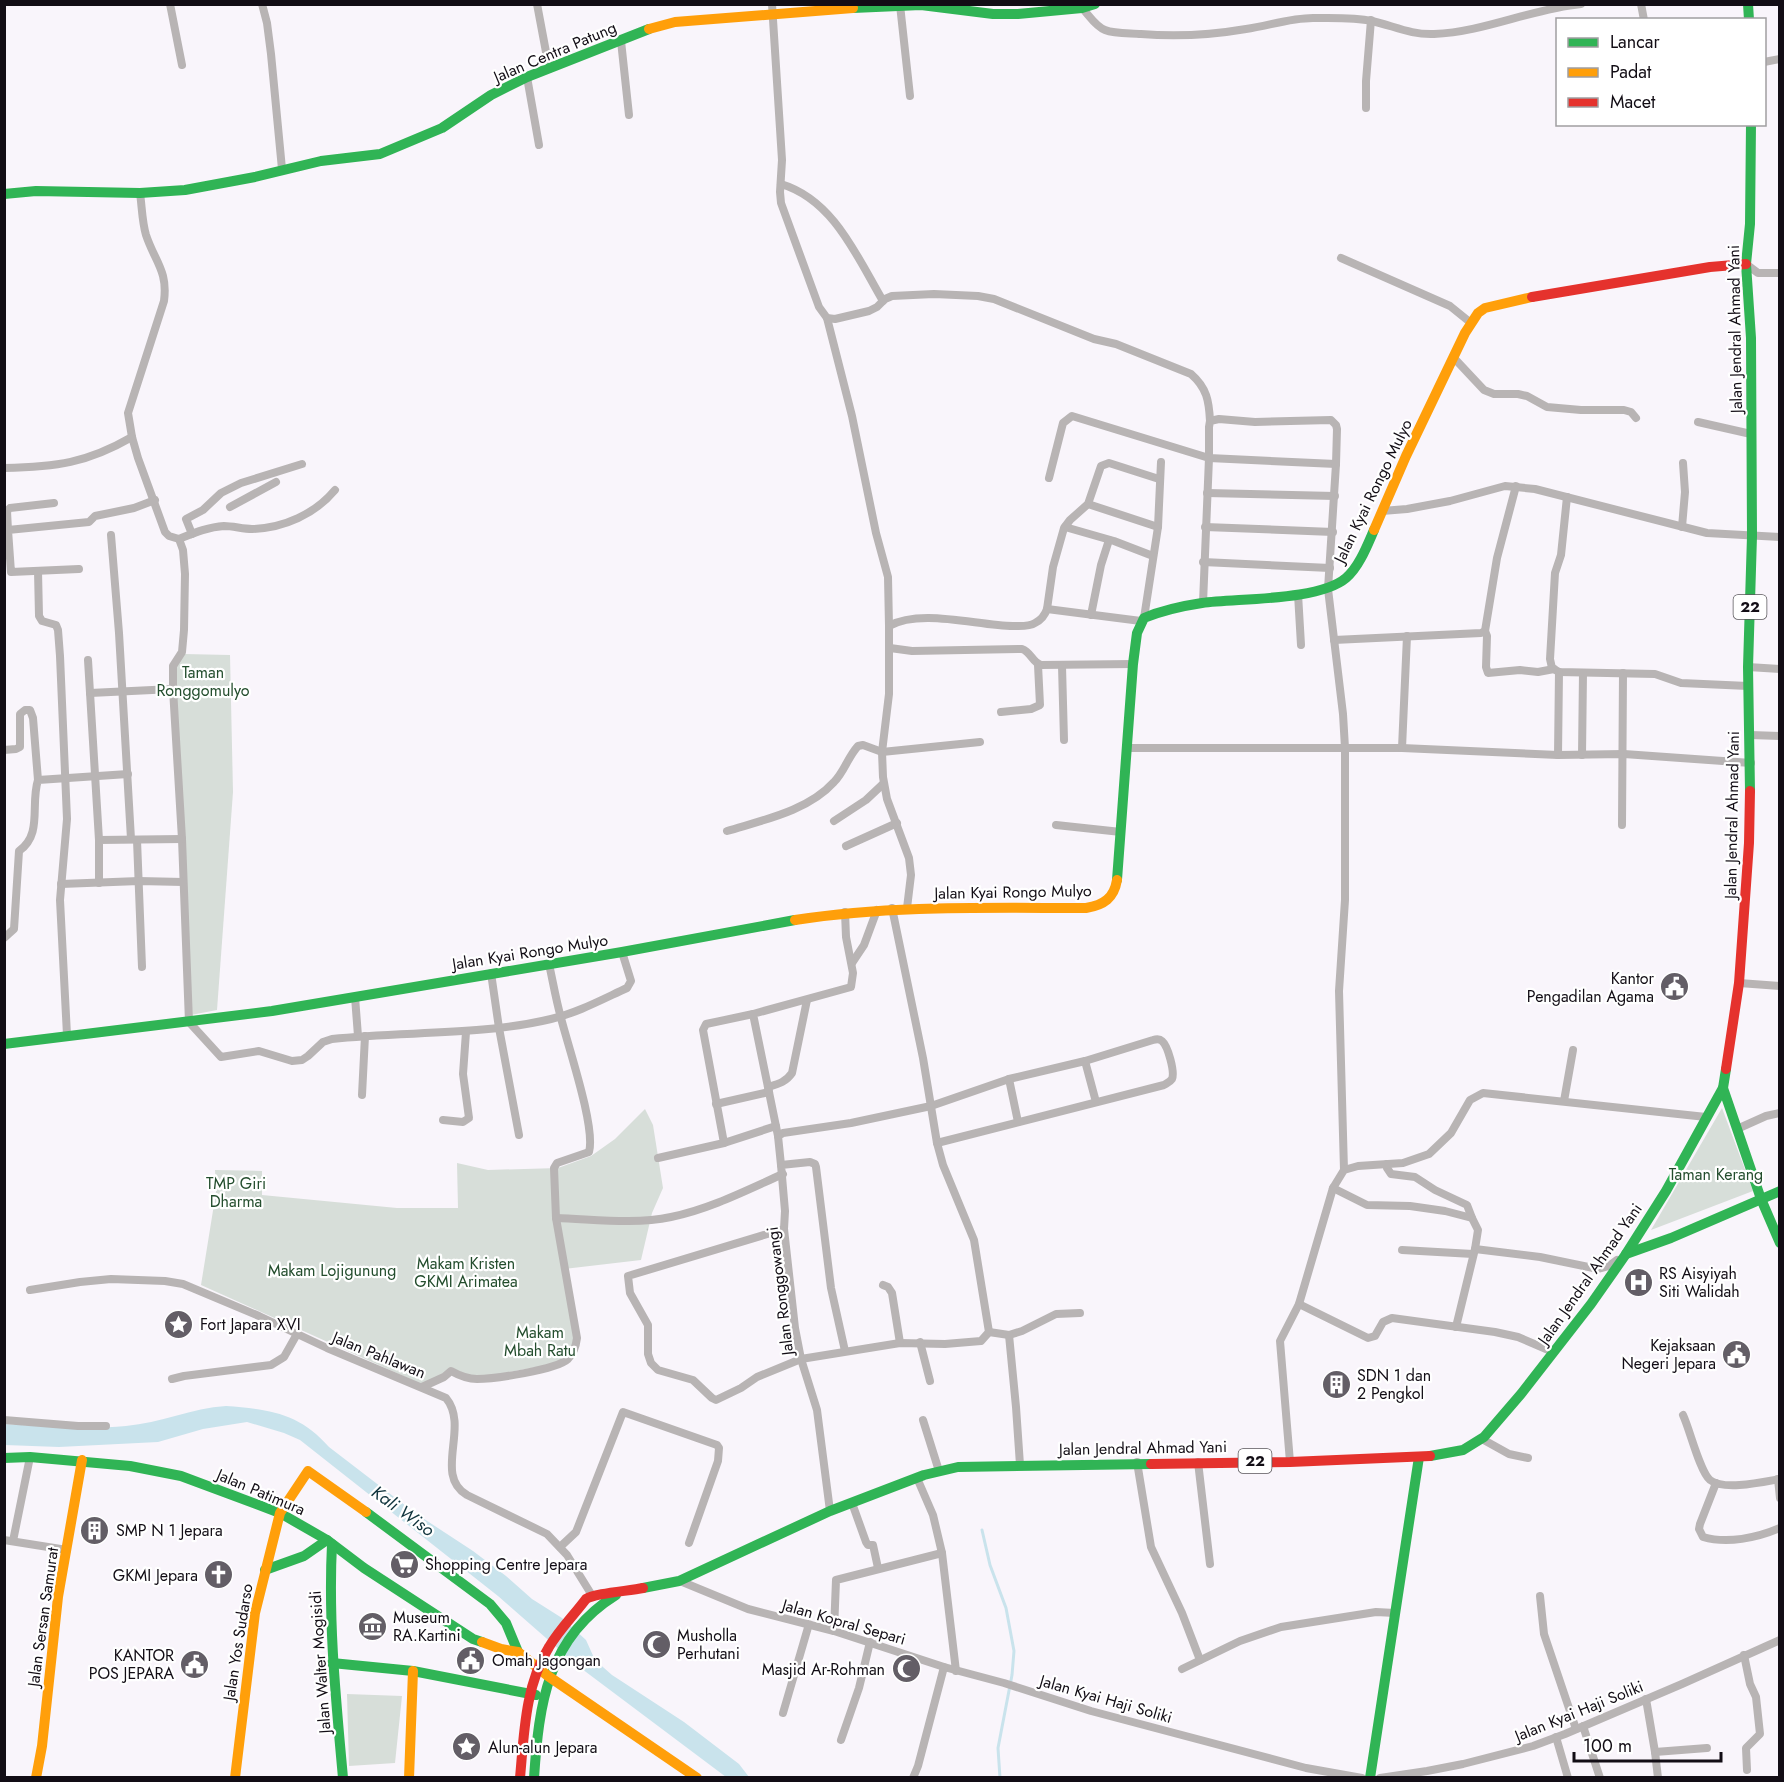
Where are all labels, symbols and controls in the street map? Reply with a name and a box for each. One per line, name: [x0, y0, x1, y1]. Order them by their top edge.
street label: Jalan Centra Patung: [488, 16, 620, 89]
legend: [1556, 18, 1766, 126]
text: Lancar: [1610, 29, 1660, 55]
text: Padat: [1610, 59, 1652, 85]
text: Macet: [1610, 89, 1656, 115]
street label: Jalan Jendral Ahmad Yani: [1722, 245, 1748, 415]
street label: Jalan Kyai Rongo Mulyo: [1327, 415, 1418, 569]
road number: 22: [1734, 595, 1766, 619]
park label: Taman Ronggomulyo: [156, 661, 250, 702]
street label: Jalan Jendral Ahmad Yani: [1719, 731, 1745, 901]
street label: Jalan Kyai Rongo Mulyo: [932, 879, 1092, 905]
street label: Jalan Kyai Rongo Mulyo: [448, 928, 610, 976]
place label: Kantor Pengadilan Agama: [1527, 967, 1655, 1008]
public building icon: Kantor Pengadilan Agama: [1659, 971, 1691, 1003]
park label: Taman Kerang: [1669, 1163, 1763, 1186]
park label: TMP Giri Dharma: [206, 1172, 266, 1213]
street label: Jalan Jendral Ahmad Yani: [1531, 1199, 1648, 1351]
street label: Jalan Ronggowangi: [761, 1225, 800, 1359]
park label: Makam Kristen GKMI Arimatea: [414, 1252, 518, 1293]
park label: Makam Lojigunung: [268, 1259, 396, 1282]
place label: RS Aisyiyah Siti Walidah: [1659, 1262, 1740, 1303]
hospital icon: RS Aisyiyah Siti Walidah: [1622, 1266, 1654, 1298]
place icon: Fort Japara XVI: [163, 1308, 195, 1340]
place label: Fort Japara XVI: [200, 1313, 301, 1336]
park label: Makam Mbah Ratu: [504, 1321, 576, 1362]
street label: Jalan Pahlawan: [327, 1325, 429, 1384]
place label: Kejaksaan Negeri Jepara: [1621, 1334, 1716, 1375]
public building icon: Kejaksaan Negeri Jepara: [1721, 1338, 1753, 1370]
place label: SDN 1 dan 2 Pengkol: [1357, 1364, 1431, 1405]
building icon: SDN 1 dan 2 Pengkol: [1320, 1368, 1352, 1400]
street label: Jalan Jendral Ahmad Yani: [1057, 1435, 1227, 1461]
road number: 22: [1238, 1449, 1272, 1473]
street label: Jalan Patimura: [211, 1462, 309, 1521]
water label: Kali Wiso: [366, 1479, 440, 1543]
building icon: SMP N 1 Jepara: [79, 1514, 111, 1546]
place label: SMP N 1 Jepara: [116, 1519, 223, 1542]
street label: Jalan Sersan Samurat: [22, 1546, 64, 1690]
supermarket icon: Shopping Centre Jepara: [388, 1548, 420, 1580]
place label: Shopping Centre Jepara: [425, 1553, 587, 1576]
church icon: GKMI Jepara: [203, 1559, 235, 1591]
place label: GKMI Jepara: [113, 1564, 198, 1587]
street label: Jalan Yos Sudarso: [217, 1582, 259, 1704]
street label: Jalan Walter Mogisidi: [304, 1590, 337, 1736]
street label: Jalan Kopral Separi: [778, 1593, 909, 1651]
place label: Museum RA.Kartini: [393, 1606, 461, 1647]
museum icon: Museum RA.Kartini: [356, 1610, 388, 1642]
place label: Musholla Perhutani: [677, 1624, 740, 1665]
mosque icon: Musholla Perhutani: [640, 1628, 672, 1660]
place label: KANTOR POS JEPARA: [89, 1644, 174, 1685]
public building icon: Omah Jagongan: [455, 1644, 487, 1676]
public building icon: KANTOR POS JEPARA: [179, 1648, 211, 1680]
place label: Omah Jagongan: [492, 1649, 601, 1672]
mosque icon: Masjid Ar-Rohman: [890, 1653, 922, 1685]
place label: Masjid Ar-Rohman: [762, 1658, 885, 1681]
street label: Jalan Kyai Haji Soliki: [1035, 1669, 1175, 1729]
street label: Jalan Kyai Haji Soliki: [1509, 1675, 1647, 1748]
scale bar: [1574, 1725, 1721, 1763]
place icon: Alun-alun Jepara: [451, 1731, 483, 1763]
text: 100 m: [1583, 1733, 1632, 1759]
place label: Alun-alun Jepara: [488, 1736, 597, 1759]

